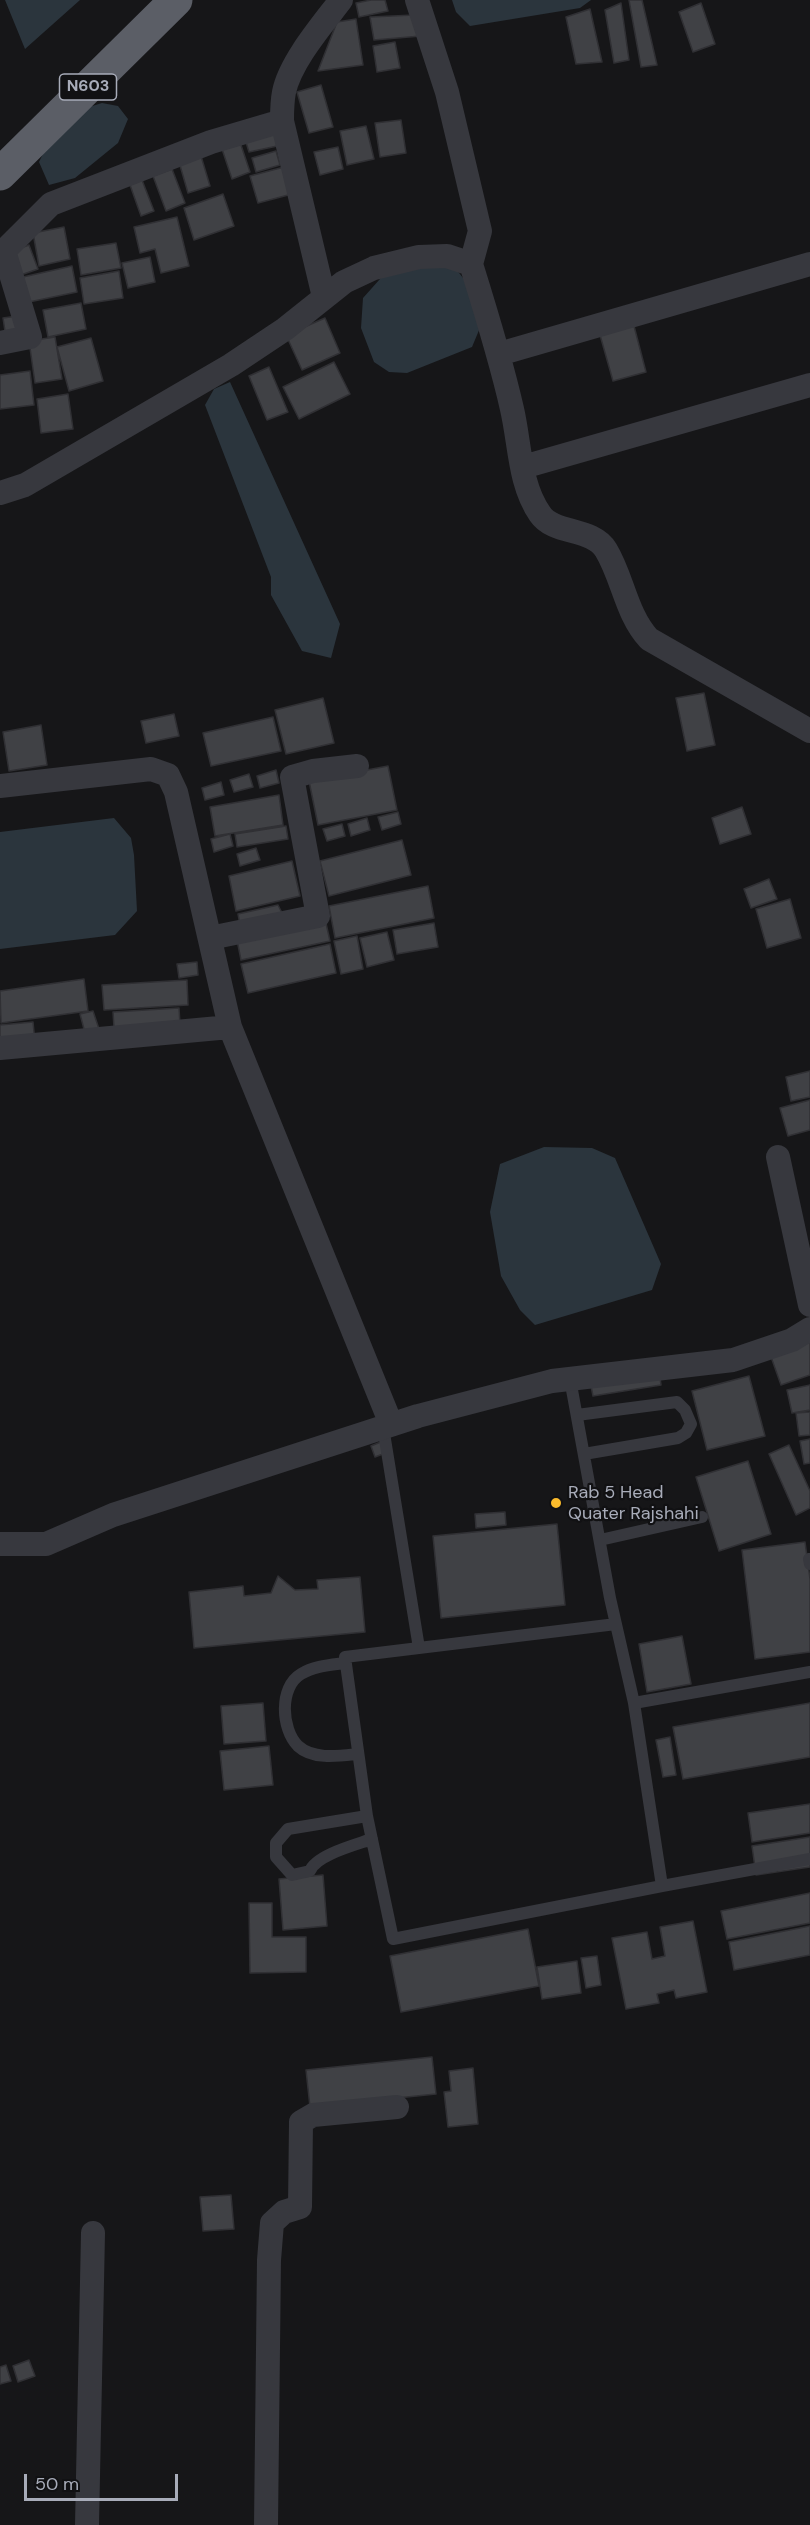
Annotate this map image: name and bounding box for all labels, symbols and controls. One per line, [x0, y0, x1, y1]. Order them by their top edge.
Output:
road number: N603 [60, 74, 116, 100]
place label: Rab 5 Head Quater Rajshahi [568, 1482, 699, 1524]
marker: Rab 5 Head Quater Rajshahi [549, 1496, 563, 1510]
scale bar [27, 2462, 182, 2500]
text: 50 m [35, 2472, 79, 2496]

